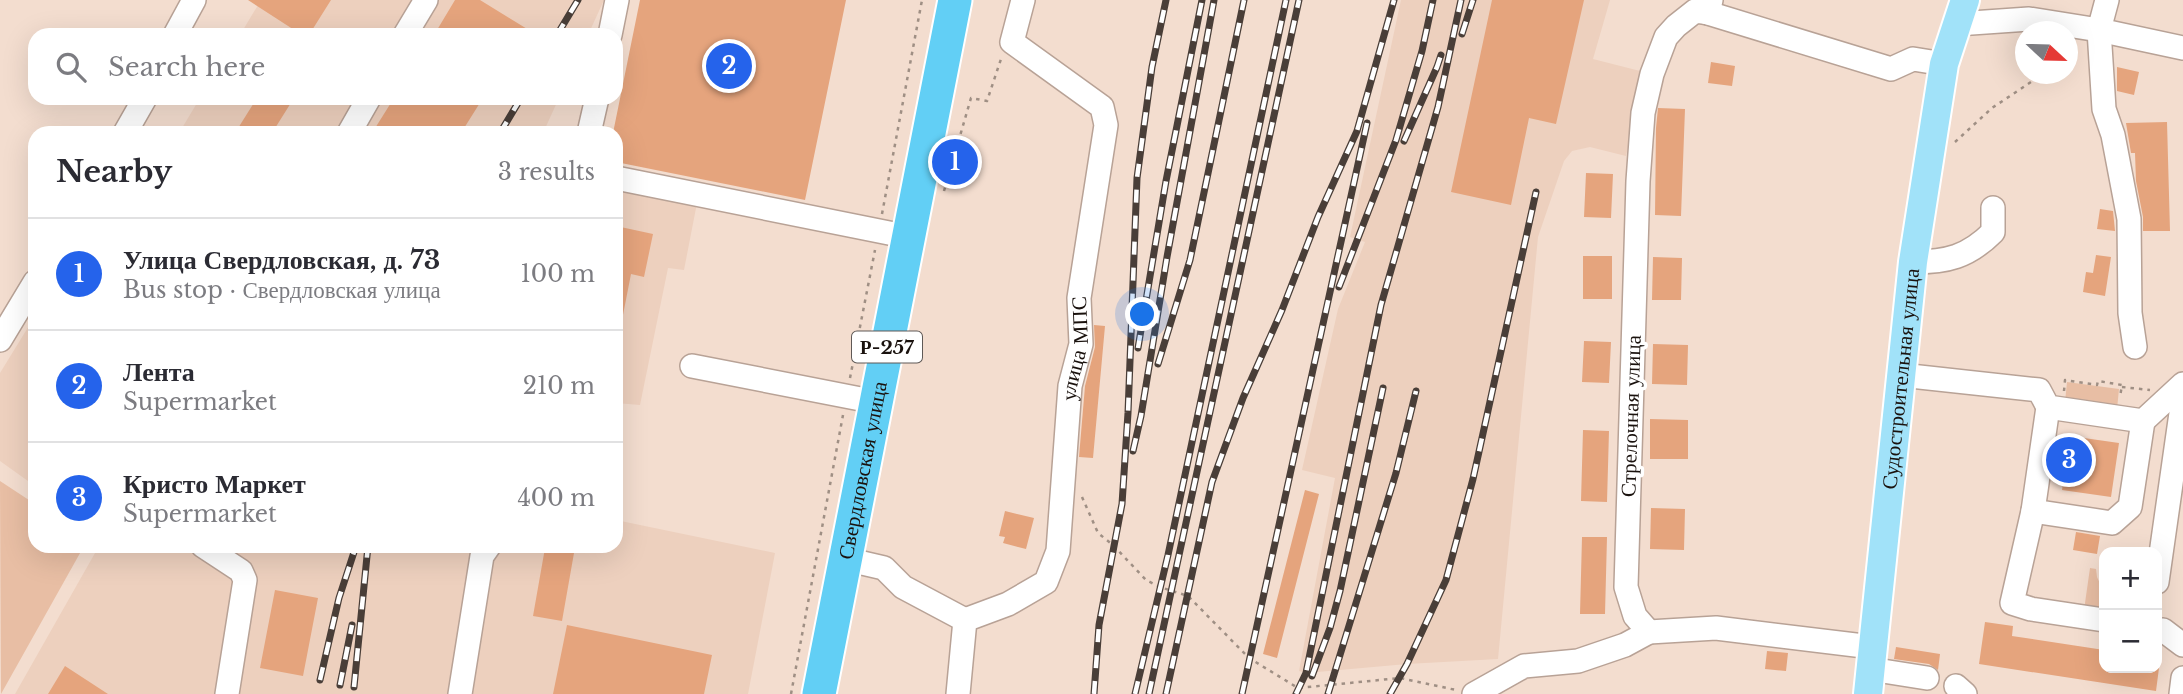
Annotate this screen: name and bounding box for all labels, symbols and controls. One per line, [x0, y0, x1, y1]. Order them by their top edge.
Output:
north arrow [2015, 21, 2078, 84]
search box [28, 28, 623, 105]
pin: 2 [706, 40, 752, 92]
icon: search [52, 48, 90, 86]
text: Search here [108, 51, 265, 83]
pin: 1 [932, 136, 978, 188]
text: Nearby [56, 153, 172, 190]
text: 3 results [498, 158, 595, 186]
text: Улица Свердловская, д. 73 [123, 244, 440, 276]
text: 1 [74, 260, 84, 288]
text: 100 m [521, 260, 595, 288]
street label: Судостроительная улица [1876, 266, 1925, 491]
text: Bus stop · Свердловская улица [123, 276, 441, 304]
street label: улица МПС [1056, 296, 1094, 402]
your location [1125, 297, 1159, 331]
road number: Р-257 [852, 332, 922, 362]
street label: Стрелочная улица [1615, 334, 1647, 497]
text: Лента [123, 356, 195, 388]
text: 2 [72, 372, 86, 400]
text: 210 m [523, 372, 595, 400]
street label: Свердловская улица [833, 378, 893, 562]
text: Supermarket [123, 388, 277, 416]
pin: 3 [2046, 434, 2092, 486]
text: Кристо Маркет [123, 468, 306, 500]
text: 3 [72, 484, 86, 512]
text: 400 m [517, 484, 595, 512]
text: Supermarket [123, 500, 277, 528]
map controls [2099, 547, 2162, 673]
button: + [2099, 547, 2162, 610]
button: − [2099, 610, 2162, 673]

